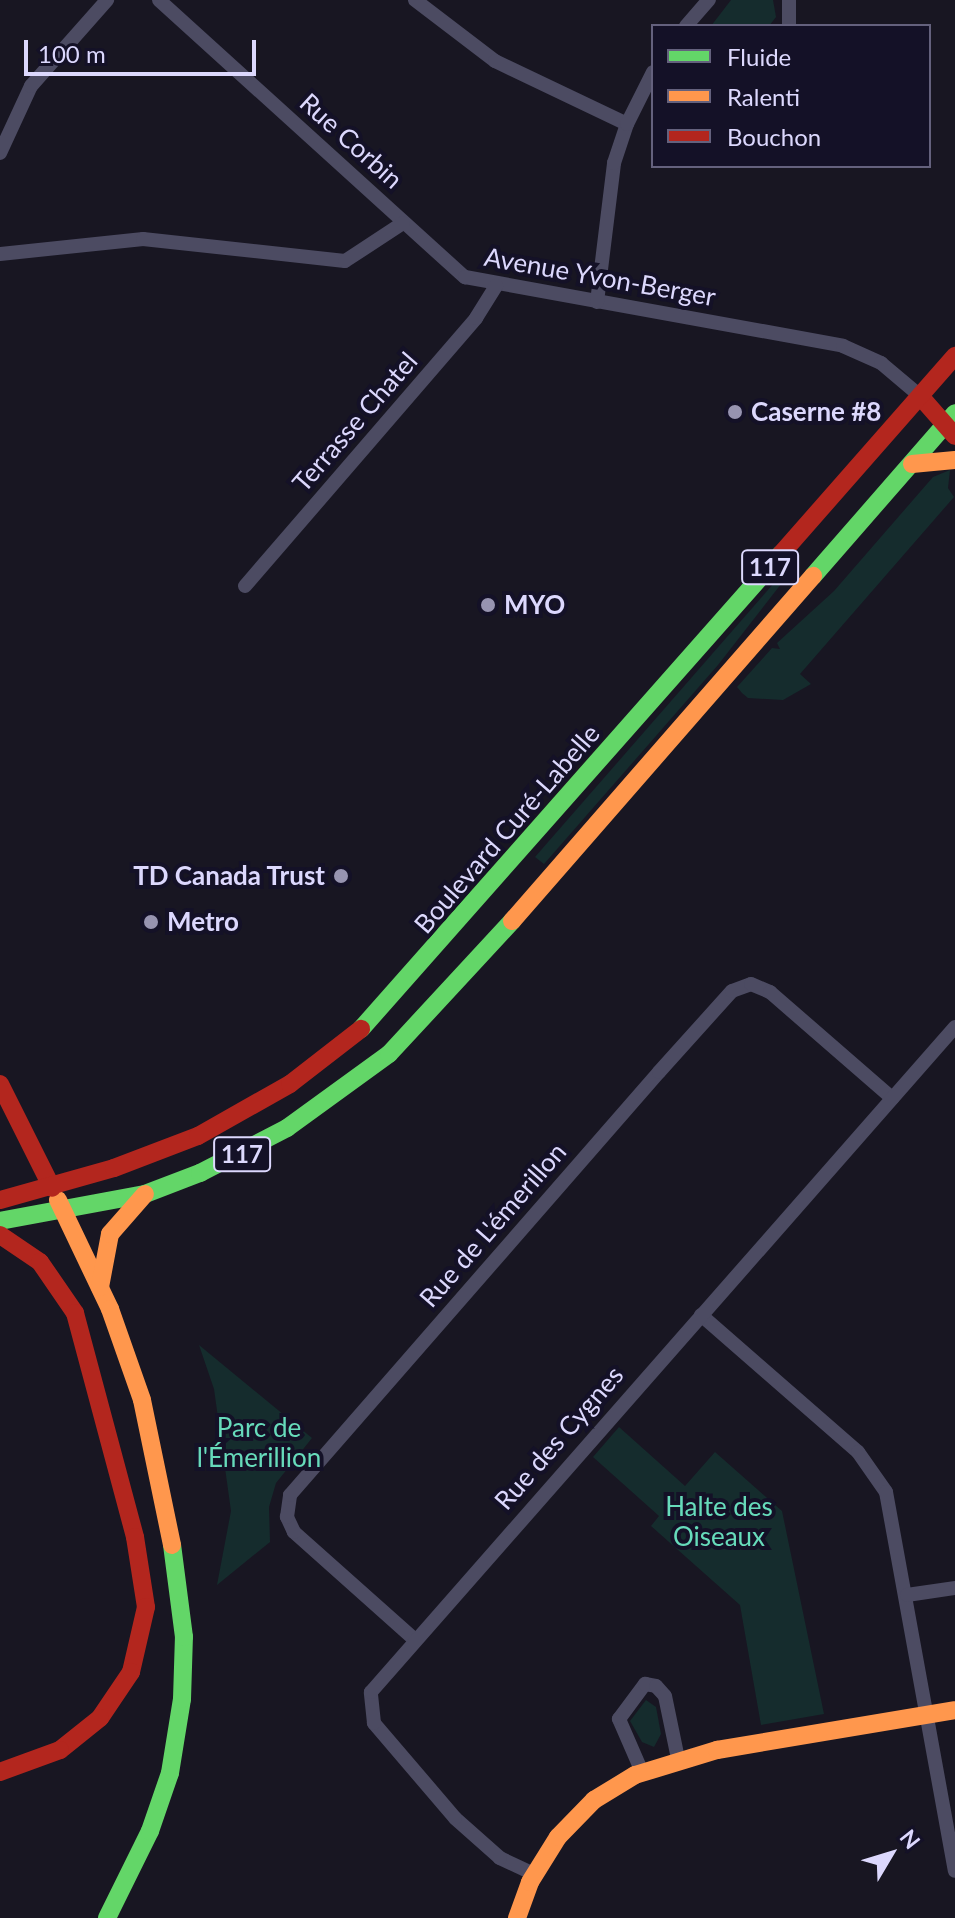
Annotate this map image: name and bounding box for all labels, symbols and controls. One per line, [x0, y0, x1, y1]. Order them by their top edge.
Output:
scale bar [28, 24, 260, 74]
legend [651, 24, 931, 168]
text: 100 m [38, 39, 106, 68]
text: Fluide [727, 42, 791, 71]
text: Ralenti [727, 82, 800, 111]
street label: Rue Corbin [293, 87, 409, 195]
text: Bouchon [727, 122, 821, 151]
street label: Avenue Yvon-Berger [481, 241, 719, 313]
street label: Terrasse Chatel [286, 346, 424, 498]
place label: Caserne #8 [751, 396, 881, 428]
marker: Caserne #8 [726, 403, 744, 421]
road number: 117 [740, 547, 800, 587]
place label: MYO [504, 589, 565, 621]
marker: MYO [479, 596, 497, 614]
street label: Boulevard Curé-Labelle [408, 718, 606, 940]
place label: TD Canada Trust [132, 860, 325, 892]
marker: TD Canada Trust [332, 867, 350, 885]
place label: Metro [167, 906, 239, 938]
marker: Metro [142, 913, 160, 931]
road number: 117 [212, 1134, 272, 1174]
street label: Rue de L'émerillon [413, 1137, 573, 1313]
street label: Rue des Cygnes [488, 1360, 630, 1516]
park label: Parc de l'Émerillion [197, 1412, 321, 1474]
park label: Halte des Oiseaux [665, 1491, 773, 1552]
north arrow [851, 1814, 931, 1894]
text: N [894, 1824, 926, 1854]

